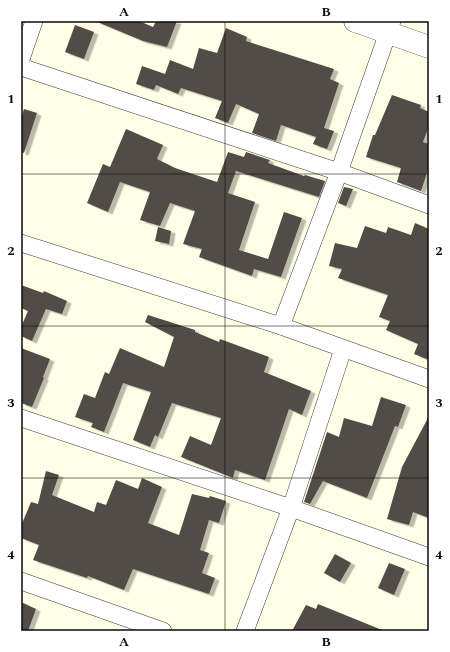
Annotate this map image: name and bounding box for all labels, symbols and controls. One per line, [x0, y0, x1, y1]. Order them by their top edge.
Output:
text: A [119, 2, 129, 22]
text: B [321, 2, 331, 22]
text: 1 [7, 89, 15, 109]
text: 1 [435, 89, 443, 109]
text: 2 [7, 241, 15, 261]
text: 2 [435, 241, 443, 261]
text: 3 [7, 393, 15, 413]
text: 3 [435, 393, 443, 413]
text: 4 [7, 545, 15, 565]
text: 4 [435, 545, 443, 565]
text: A [119, 632, 129, 652]
text: B [321, 632, 331, 652]

